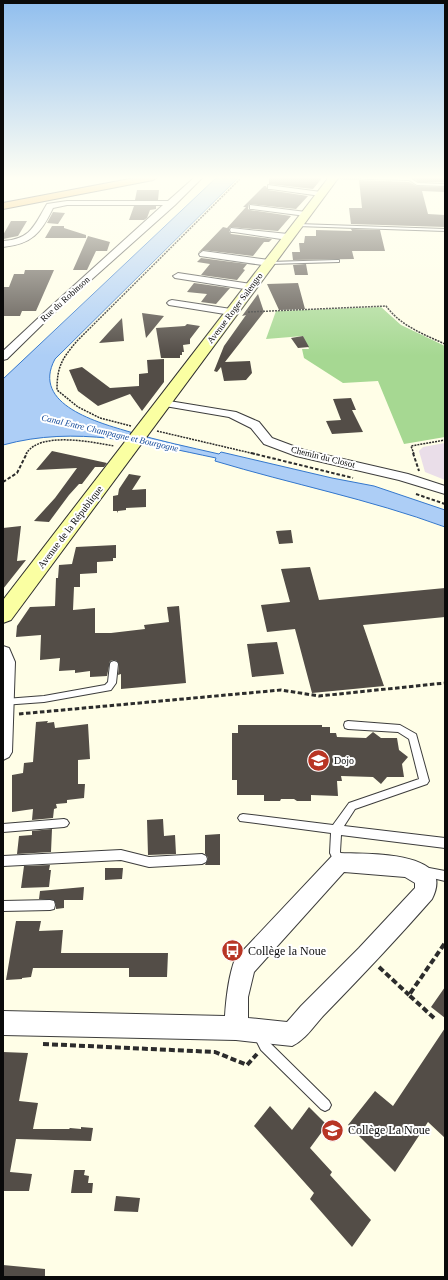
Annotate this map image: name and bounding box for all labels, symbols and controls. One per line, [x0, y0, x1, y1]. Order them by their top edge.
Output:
street label: Avenue Roger Salengro [205, 270, 265, 345]
street label: Rue du Robinson [38, 274, 92, 324]
water label: Canal Entre Champagne et Bourgogne [41, 412, 179, 454]
street label: Chemin du Closot [290, 444, 356, 470]
street label: Avenue de la République [35, 483, 105, 570]
school or university icon: Dojo [306, 747, 332, 773]
place label: Dojo [334, 755, 354, 766]
bus stop icon: Collège la Noue [220, 938, 246, 964]
place label: Collège la Noue [248, 944, 326, 958]
school or university icon: Collège La Noue [319, 1117, 345, 1143]
place label: Collège La Noue [348, 1123, 430, 1137]

